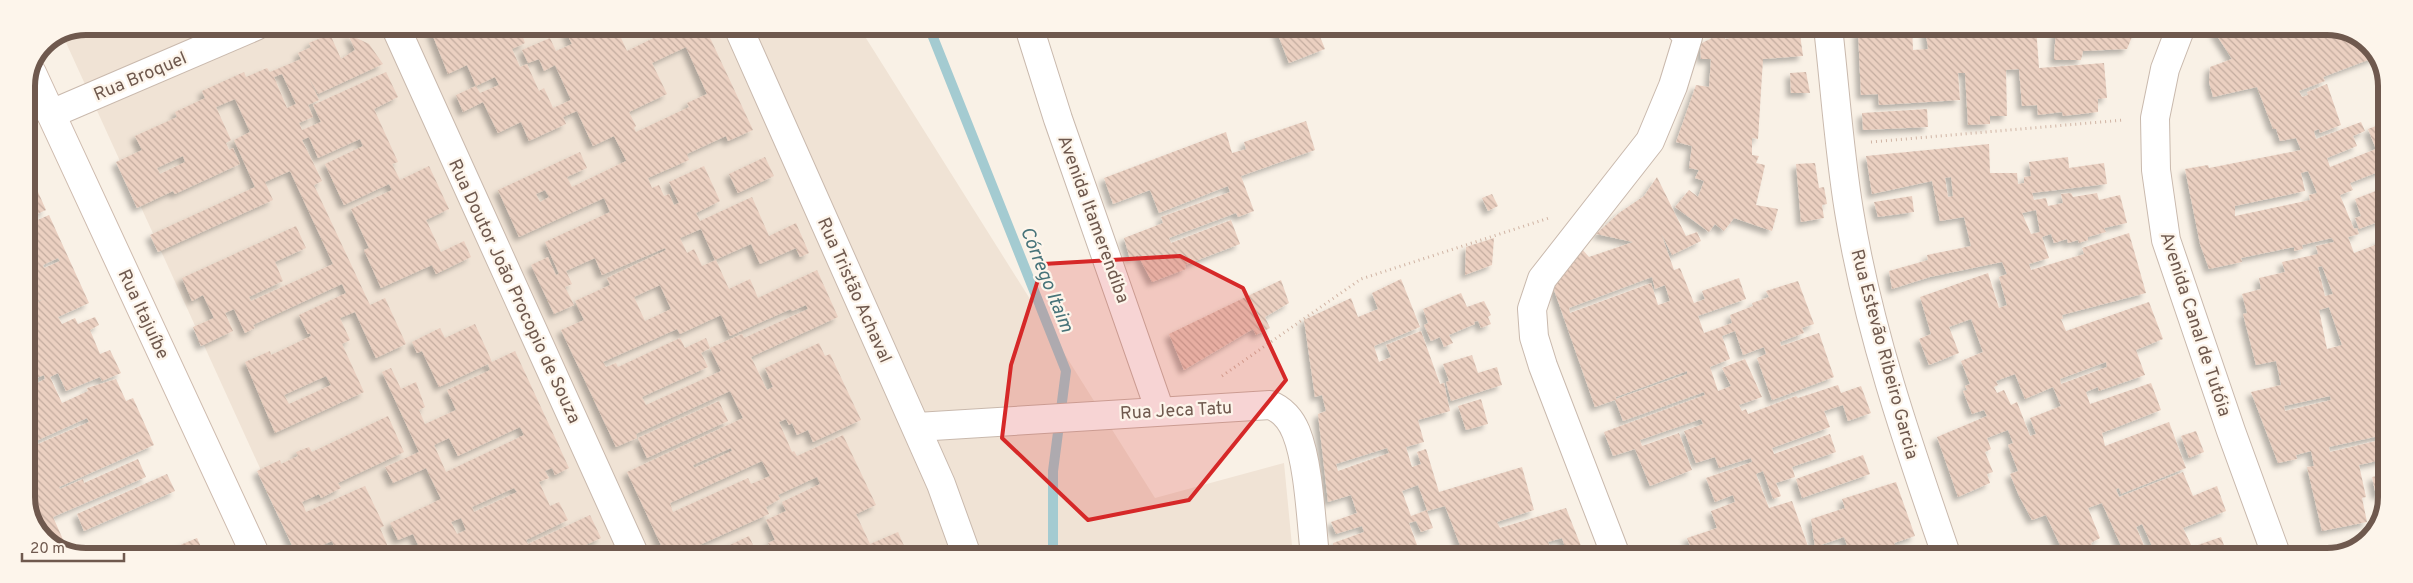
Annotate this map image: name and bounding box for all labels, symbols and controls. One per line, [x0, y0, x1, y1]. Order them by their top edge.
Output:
street label: Rua Broquel [91, 47, 191, 107]
street label: Avenida Itamerendiba [1052, 132, 1134, 307]
street label: Rua Doutor João Procopio de Souza [442, 156, 585, 427]
street label: Rua Tristão Achaval [811, 214, 896, 367]
water label: Córrego Itaim [1014, 223, 1078, 337]
street label: Avenida Canal de Tutóia [2154, 229, 2235, 420]
street label: Rua Estevão Ribeiro Garcia [1844, 247, 1923, 462]
street label: Rua Itajuíbe [112, 266, 174, 363]
street label: Rua Jeca Tatu [1119, 397, 1233, 426]
scale bar [22, 530, 125, 562]
text: 20 m [30, 540, 65, 559]

